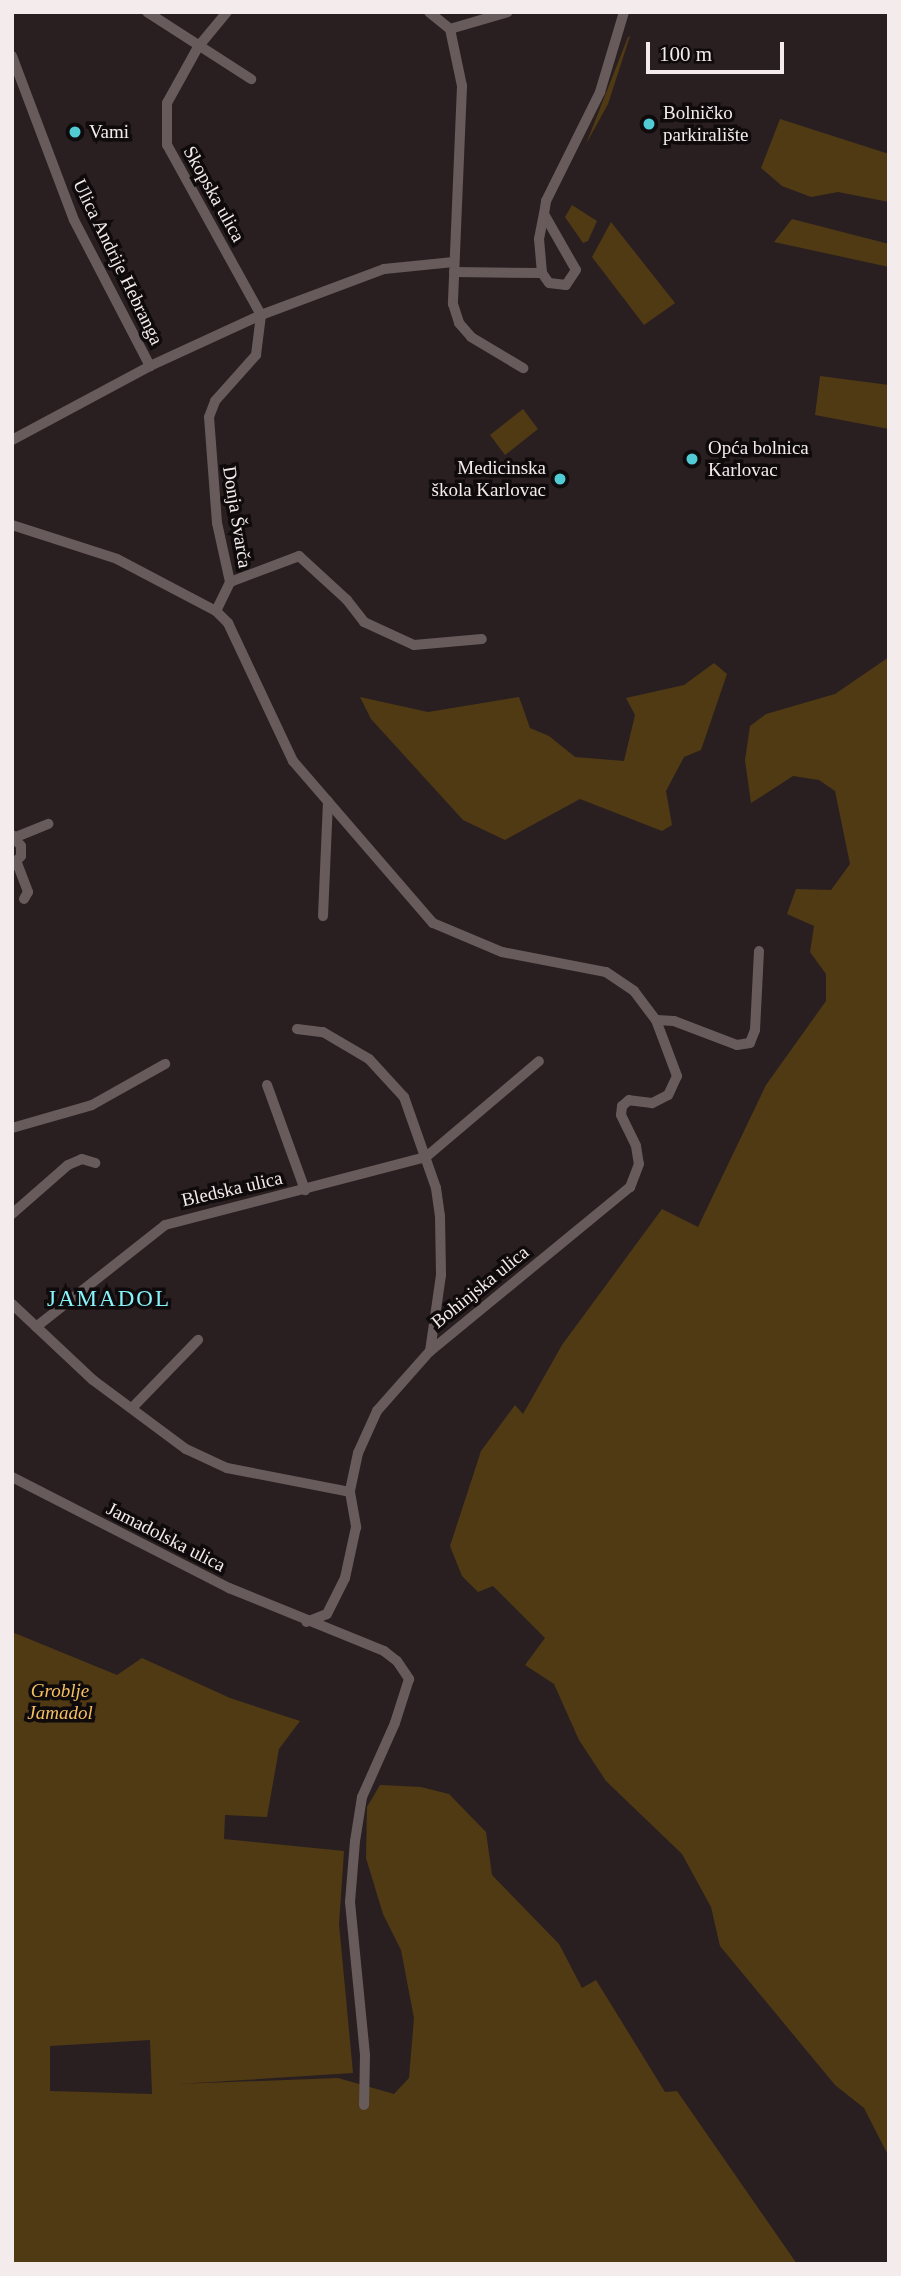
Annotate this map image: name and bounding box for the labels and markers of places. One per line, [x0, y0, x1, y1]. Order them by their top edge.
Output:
place label: Bolničko parkiralište [663, 102, 748, 146]
marker: Bolničko parkiralište [641, 116, 657, 132]
place label: Vami [89, 121, 129, 143]
marker: Vami [67, 124, 83, 140]
place label: Opća bolnica Karlovac [708, 437, 809, 481]
marker: Opća bolnica Karlovac [682, 449, 702, 469]
place label: Medicinska škola Karlovac [432, 457, 546, 501]
marker: Medicinska škola Karlovac [552, 471, 568, 487]

